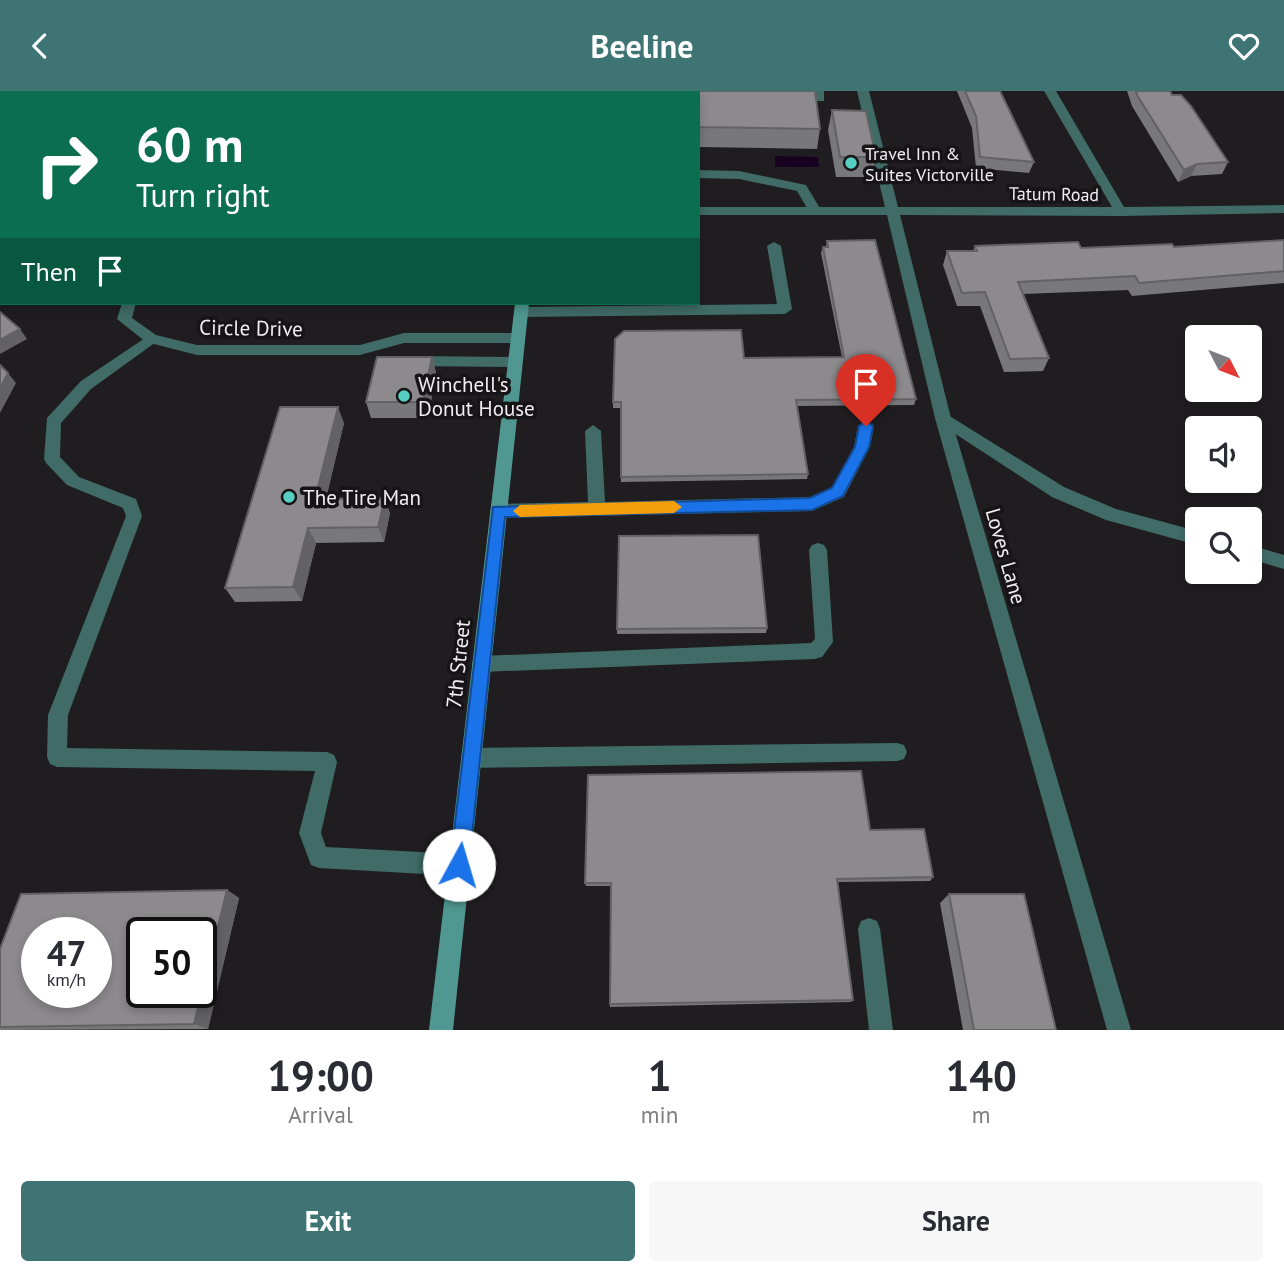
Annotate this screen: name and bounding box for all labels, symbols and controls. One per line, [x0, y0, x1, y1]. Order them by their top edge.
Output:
text: Beeline [591, 25, 693, 67]
icon: back [21, 27, 59, 65]
icon: heart [1225, 27, 1263, 65]
text: 60 m [136, 112, 243, 176]
icon: right [21, 119, 112, 210]
place label: Travel Inn & Suites Victorville [865, 142, 994, 186]
marker: Travel Inn & Suites Victorville [843, 155, 859, 171]
text: Turn right [136, 174, 270, 216]
street label: Tatum Road [1009, 182, 1099, 206]
icon: arrive [91, 252, 129, 290]
text: Then [21, 255, 77, 288]
street label: Circle Drive [199, 314, 303, 342]
north arrow [1185, 325, 1262, 403]
map controls [1185, 325, 1262, 584]
pin [836, 354, 896, 426]
icon: arrive [847, 365, 885, 403]
place label: Winchell's Donut House [418, 371, 535, 422]
marker: Winchell's Donut House [396, 388, 412, 404]
button: sound [1185, 416, 1262, 493]
place label: The Tire Man [303, 484, 421, 511]
marker: The Tire Man [281, 489, 297, 505]
street label: Loves Lane [979, 505, 1033, 607]
button: search [1185, 507, 1262, 584]
street label: 7th Street [440, 618, 476, 710]
position arrow [422, 828, 496, 902]
speed limit sign: 50 [126, 917, 217, 1008]
text: 47 [47, 930, 86, 976]
text: km/h [47, 968, 86, 991]
text: 19:00 [267, 1048, 374, 1103]
text: 1 [648, 1048, 671, 1103]
text: 140 [945, 1048, 1017, 1103]
text: Arrival [288, 1100, 353, 1129]
text: min [641, 1100, 678, 1129]
text: m [972, 1100, 990, 1129]
button: Exit [21, 1181, 635, 1261]
button: Share [649, 1181, 1263, 1261]

